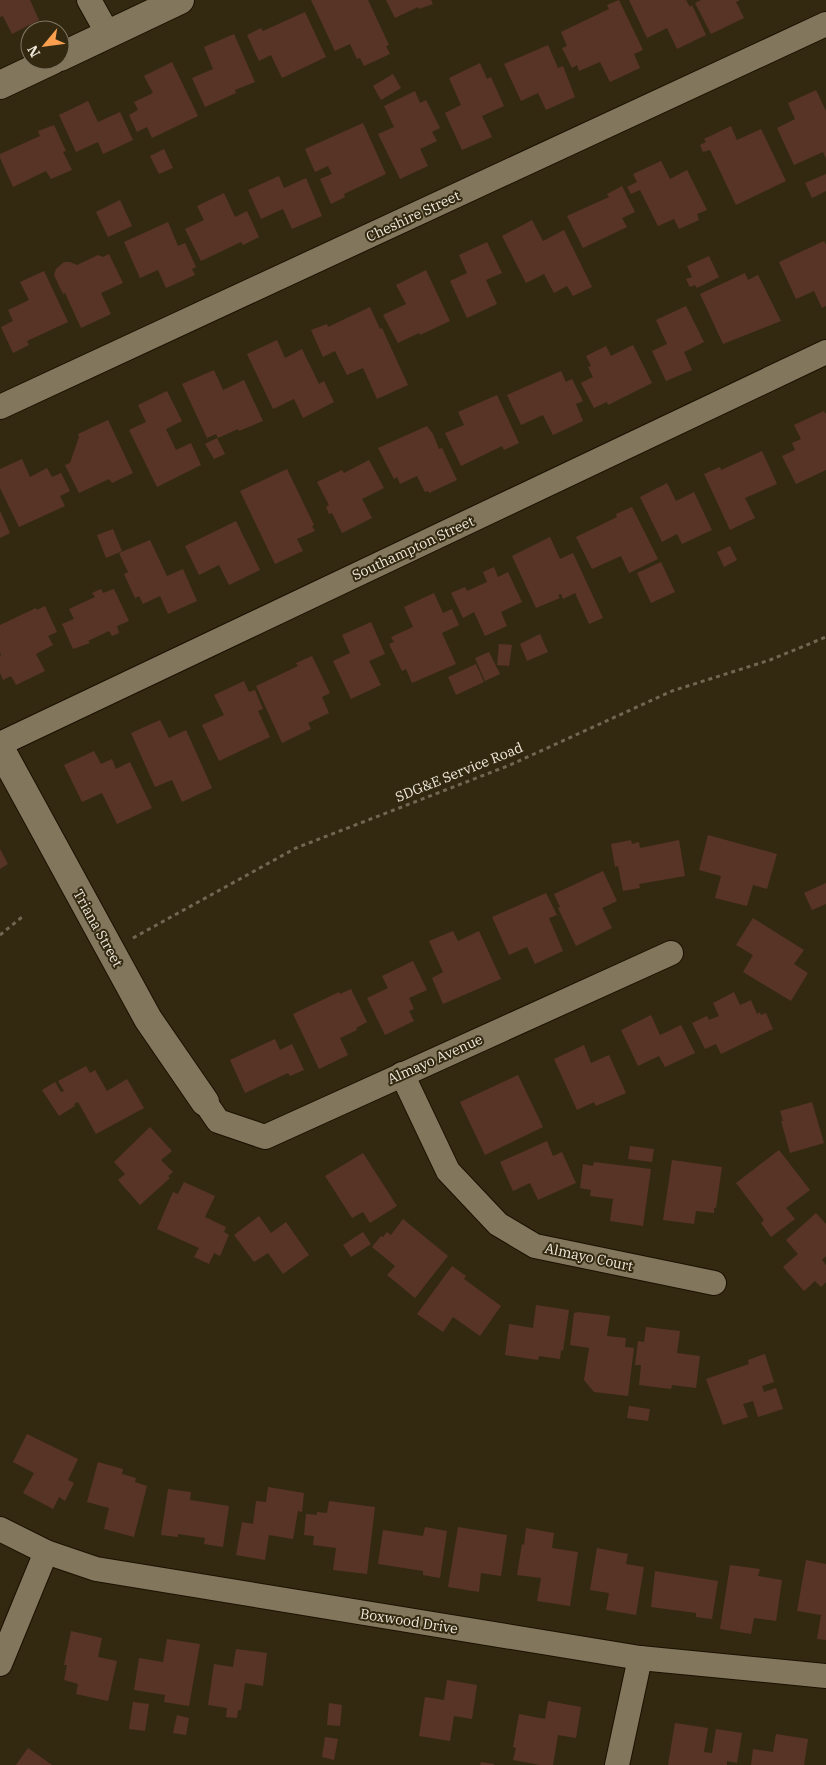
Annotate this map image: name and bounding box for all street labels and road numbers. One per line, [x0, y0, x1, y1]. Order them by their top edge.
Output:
street label: Cheshire Street [363, 186, 463, 246]
street label: Southampton Street [349, 512, 477, 584]
street label: SDG&E Service Road [393, 738, 526, 806]
street label: Triana Street [69, 886, 127, 970]
street label: Almayo Avenue [385, 1030, 485, 1088]
street label: Almayo Court [543, 1239, 635, 1275]
street label: Boxwood Drive [359, 1604, 459, 1638]

